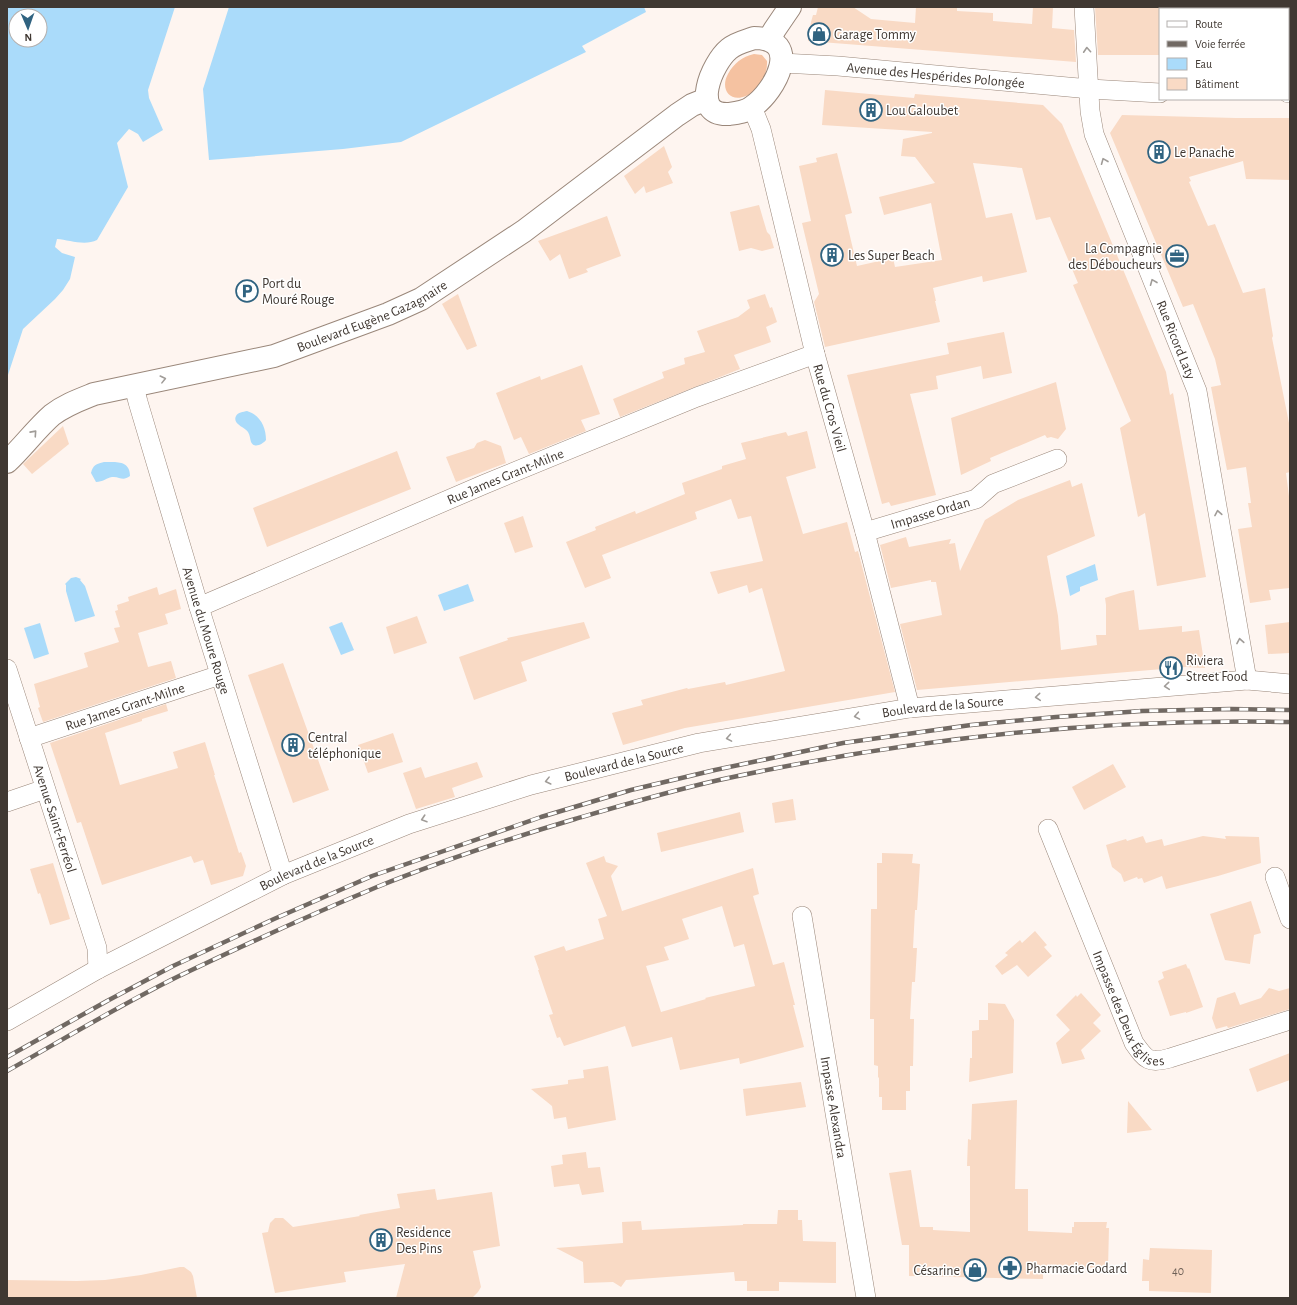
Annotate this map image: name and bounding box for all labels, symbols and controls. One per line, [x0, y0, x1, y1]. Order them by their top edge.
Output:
north arrow [8, 8, 48, 48]
legend [1159, 8, 1289, 100]
text: Route [1195, 18, 1222, 30]
shop icon: Garage Tommy [806, 21, 832, 47]
place label: Garage Tommy [834, 28, 916, 42]
text: N [24, 32, 32, 43]
text: Voie ferrée [1195, 38, 1245, 50]
one-way arrow [1083, 47, 1092, 53]
text: Eau [1195, 58, 1212, 70]
street label: Avenue des Hespérides Polongée [846, 61, 1025, 91]
text: Bâtiment [1195, 78, 1239, 90]
building icon: Lou Galoubet [858, 97, 884, 123]
place label: Lou Galoubet [886, 104, 959, 118]
building icon: Le Panache [1146, 139, 1172, 165]
place label: Le Panache [1174, 146, 1234, 160]
one-way arrow [1101, 157, 1109, 164]
building icon: Les Super Beach [819, 242, 845, 268]
place label: La Compagnie des Déboucheurs [1068, 242, 1162, 272]
office icon: La Compagnie des Déboucheurs [1164, 243, 1190, 269]
place label: Les Super Beach [848, 249, 935, 263]
place label: Port du Mouré Rouge [262, 277, 334, 307]
parking icon: Port du Mouré Rouge [234, 278, 260, 304]
street label: Boulevard Eugène Gazagnaire [295, 278, 450, 355]
one-way arrow [1149, 278, 1157, 285]
street label: Rue Ricord Laty [1153, 299, 1198, 381]
street label: Rue du Cros Vieil [810, 362, 848, 454]
one-way arrow [160, 375, 166, 383]
one-way arrow [29, 431, 36, 438]
street label: Rue James Grant-Milne [445, 447, 566, 507]
street label: Impasse Ordan [889, 495, 972, 532]
one-way arrow [1214, 510, 1223, 516]
street label: Avenue du Moure Rouge [179, 565, 232, 696]
one-way arrow [1236, 638, 1245, 644]
place label: Riviera Street Food [1186, 654, 1248, 684]
restaurant icon: Riviera Street Food [1158, 655, 1184, 681]
street label: Rue James Grant-Milne [64, 681, 187, 734]
one-way arrow [1164, 682, 1170, 691]
one-way arrow [1035, 692, 1041, 701]
street label: Boulevard de la Source [881, 694, 1004, 721]
one-way arrow [854, 712, 860, 720]
place label: Central téléphonique [308, 731, 381, 761]
building icon: Central téléphonique [280, 732, 306, 758]
one-way arrow [726, 733, 732, 742]
street label: Boulevard de la Source [563, 741, 685, 784]
street label: Avenue Saint-Ferréol [30, 763, 78, 874]
one-way arrow [545, 776, 551, 784]
one-way arrow [421, 814, 428, 823]
street label: Boulevard de la Source [258, 833, 376, 894]
street label: Impasse des Deux Églises [1090, 949, 1165, 1069]
street label: Impasse Alexandra [818, 1055, 849, 1160]
place label: Residence Des Pins [396, 1226, 451, 1256]
building icon: Residence Des Pins [368, 1227, 394, 1253]
pharmacy icon: Pharmacie Godard [997, 1255, 1023, 1281]
shop icon: Césarine [962, 1257, 988, 1283]
place label: Pharmacie Godard [1026, 1262, 1127, 1276]
place label: Césarine [913, 1264, 960, 1278]
house number: 40 [1172, 1265, 1184, 1277]

